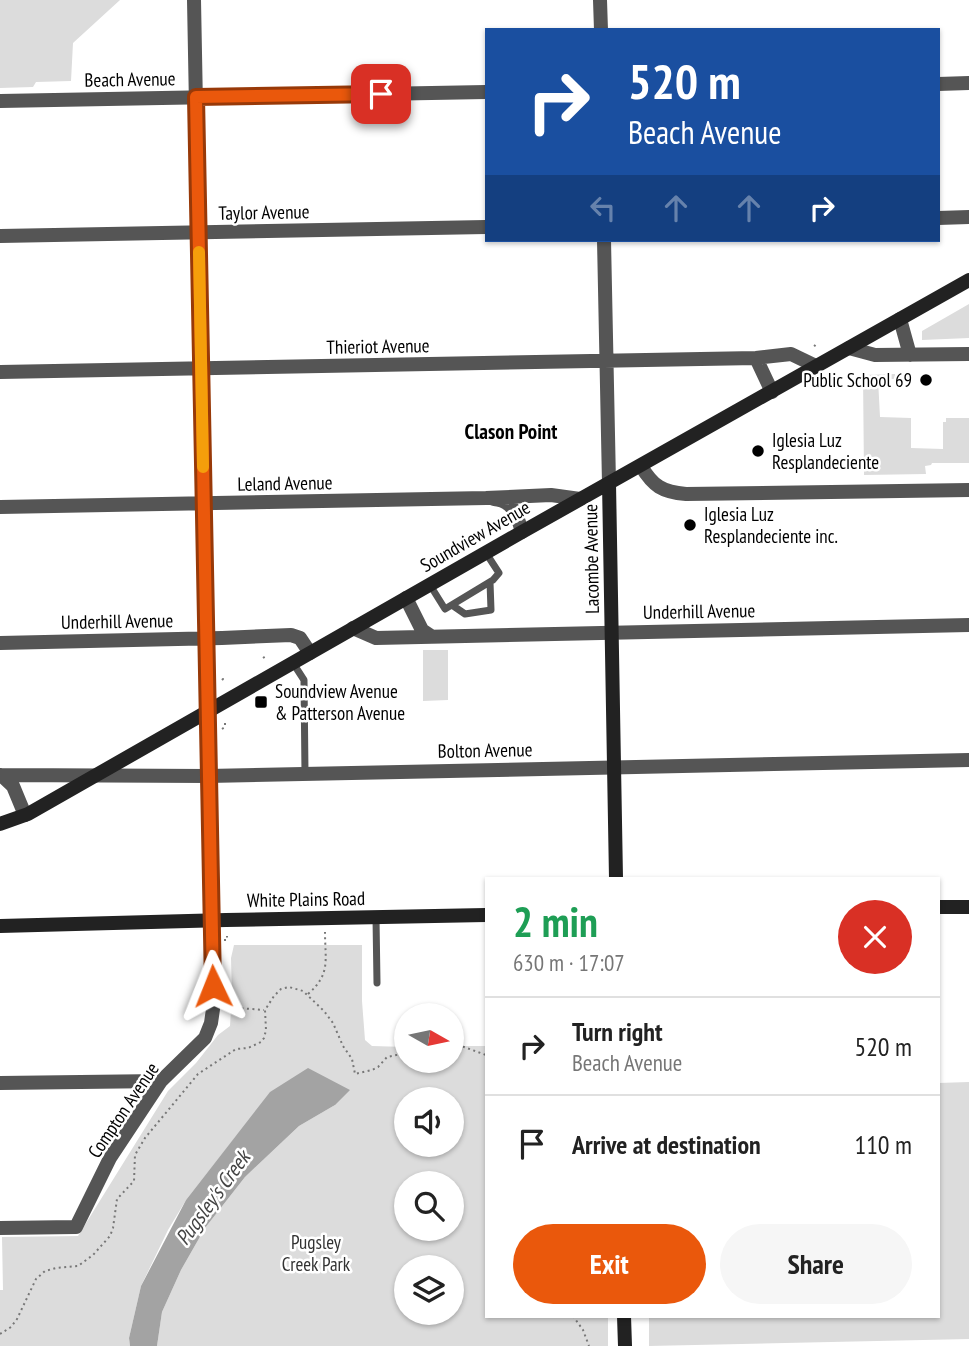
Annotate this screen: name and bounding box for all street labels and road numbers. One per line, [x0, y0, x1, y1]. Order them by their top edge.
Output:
street label: Beach Avenue [84, 66, 176, 92]
street label: Taylor Avenue [218, 199, 310, 225]
street label: Thieriot Avenue [326, 333, 430, 359]
street label: Leland Avenue [237, 470, 333, 496]
street label: Soundview Avenue [416, 495, 534, 577]
street label: Lacombe Avenue [578, 504, 604, 614]
street label: Underhill Avenue [643, 598, 756, 624]
street label: Underhill Avenue [61, 608, 174, 634]
street label: Bolton Avenue [437, 737, 533, 763]
street label: White Plains Road [247, 886, 365, 912]
street label: Compton Avenue [82, 1057, 164, 1162]

